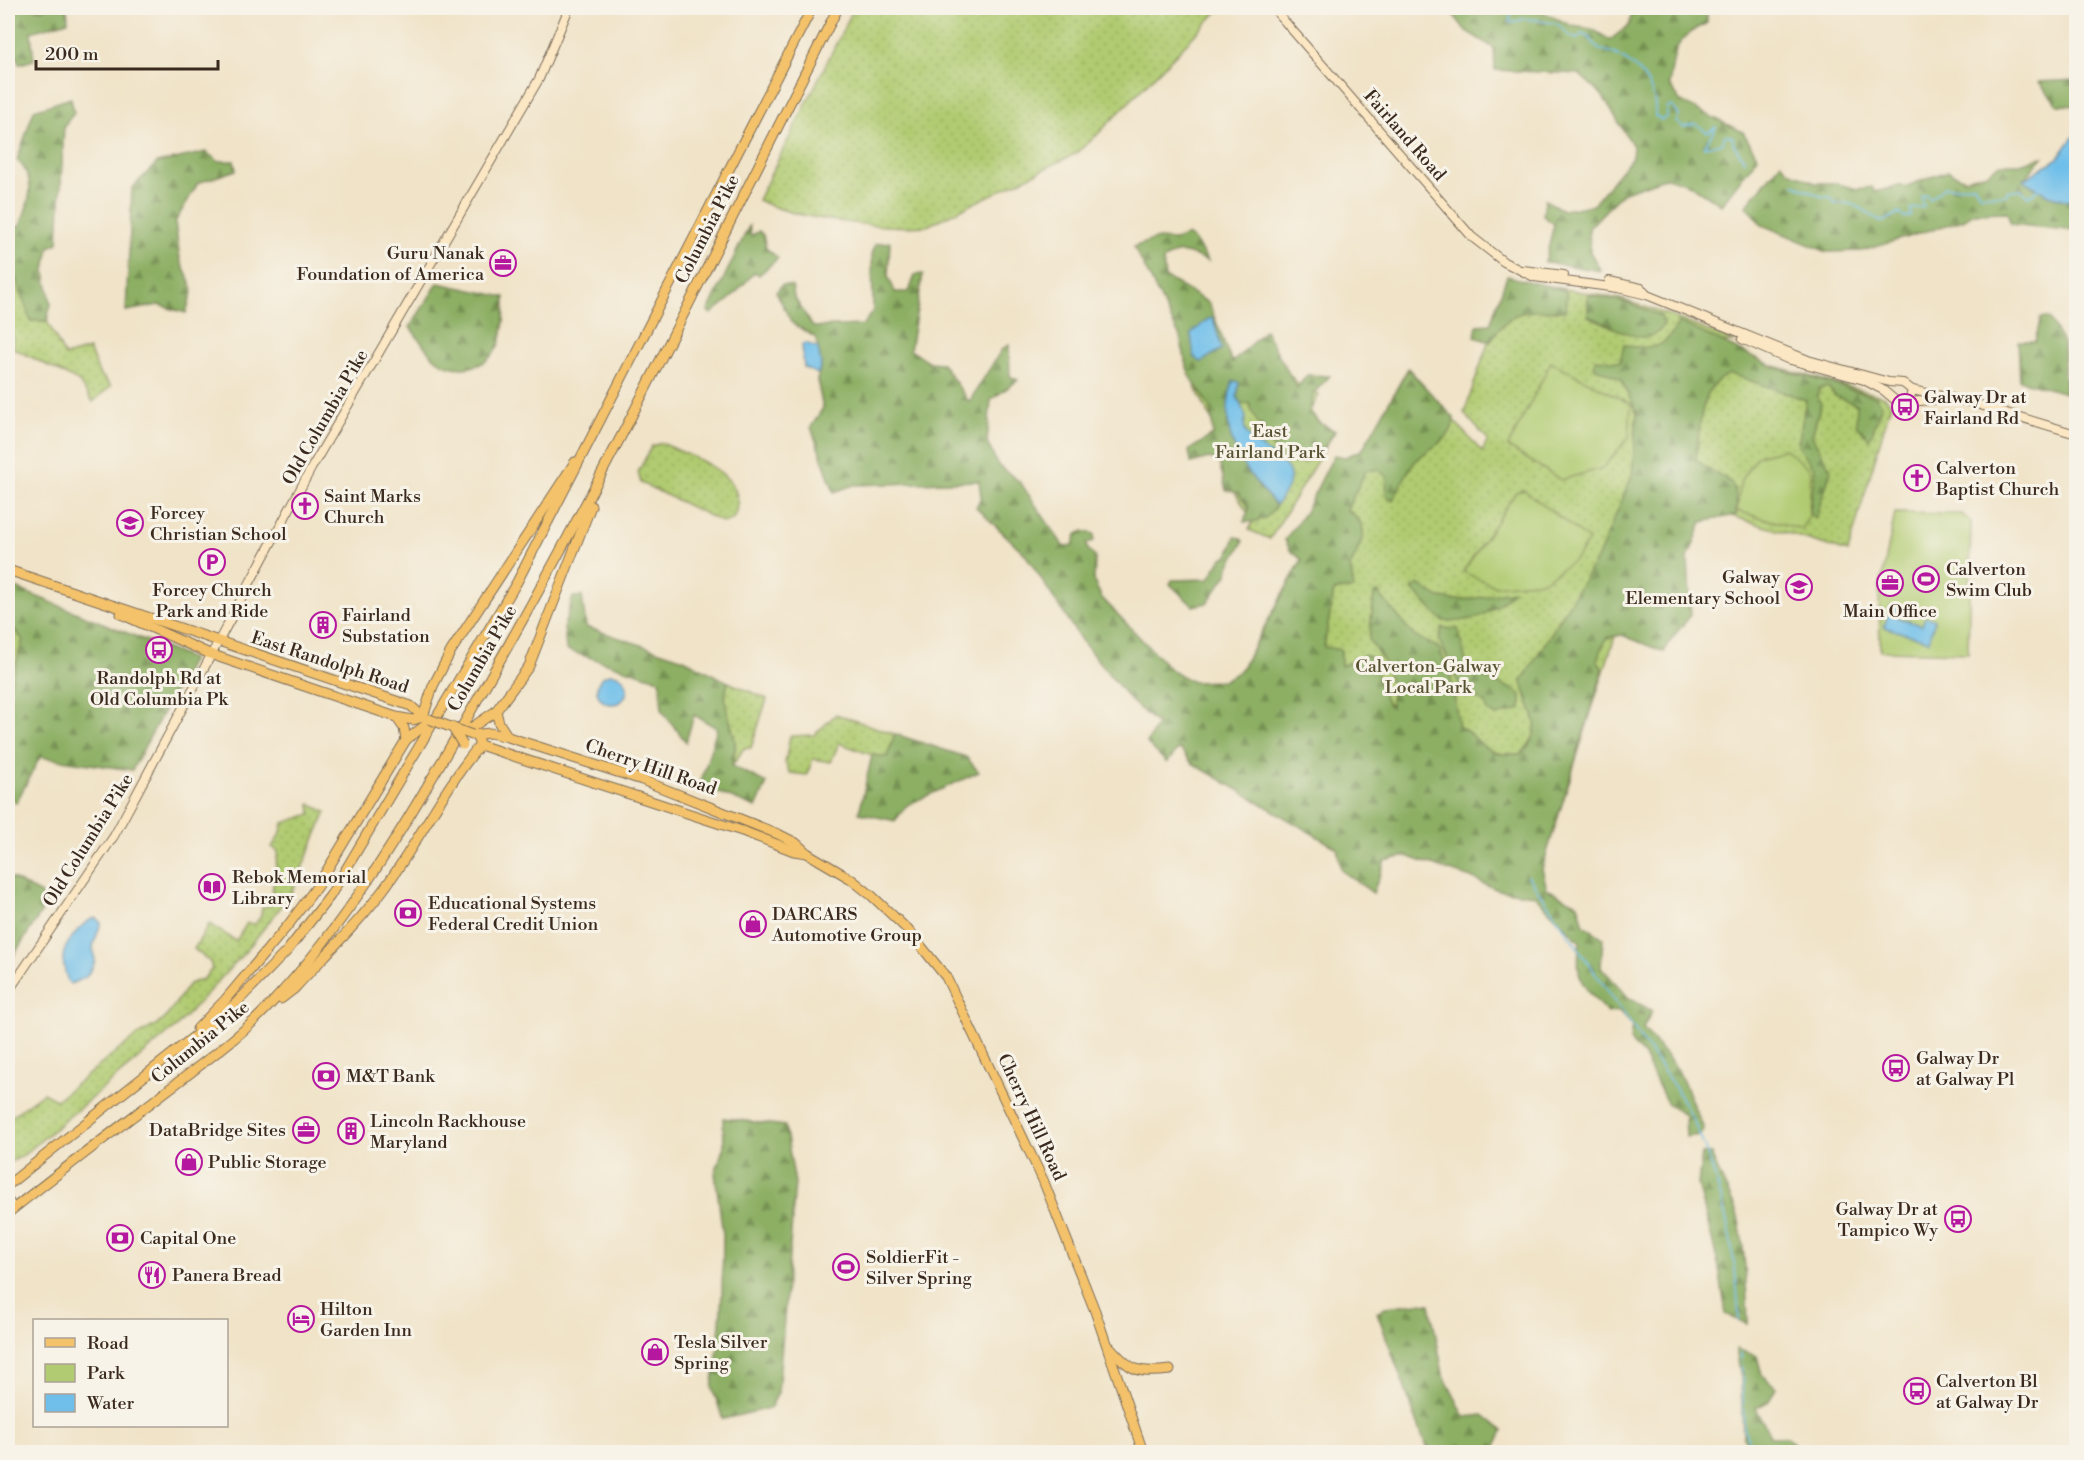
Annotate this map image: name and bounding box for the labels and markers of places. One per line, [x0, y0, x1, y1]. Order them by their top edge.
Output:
place label: Guru Nanak Foundation of America [297, 242, 486, 286]
office icon: Guru Nanak Foundation of America [488, 248, 518, 278]
place label: Galway Dr at Fairland Rd [1924, 386, 2027, 430]
bus stop icon: Galway Dr at Fairland Rd [1890, 392, 1920, 422]
place label: Calverton Baptist Church [1935, 457, 2059, 501]
church icon: Calverton Baptist Church [1902, 463, 1932, 493]
place label: Saint Marks Church [324, 485, 421, 529]
church icon: Saint Marks Church [290, 491, 320, 521]
place label: Forcey Christian School [150, 502, 287, 546]
school or university icon: Forcey Christian School [115, 508, 145, 538]
parking icon: Forcey Church Park and Ride [197, 547, 227, 577]
place label: Calverton Swim Club [1946, 558, 2032, 602]
sports icon: Calverton Swim Club [1911, 564, 1941, 594]
place label: Galway Elementary School [1625, 566, 1781, 610]
office icon: Main Office [1875, 568, 1905, 598]
school or university icon: Galway Elementary School [1784, 572, 1814, 602]
place label: Forcey Church Park and Ride [152, 579, 272, 623]
place label: Main Office [1843, 600, 1937, 623]
place label: Fairland Substation [342, 604, 430, 648]
building icon: Fairland Substation [308, 610, 338, 640]
bus stop icon: Randolph Rd at Old Columbia Pk [144, 635, 174, 665]
place label: Randolph Rd at Old Columbia Pk [90, 667, 230, 711]
place label: Rebok Memorial Library [232, 866, 367, 910]
library icon: Rebok Memorial Library [197, 872, 227, 902]
place label: Educational Systems Federal Credit Union [428, 892, 599, 936]
bank icon: Educational Systems Federal Credit Union [393, 898, 423, 928]
place label: DARCARS Automotive Group [771, 903, 922, 947]
shop icon: DARCARS Automotive Group [738, 909, 768, 939]
place label: Galway Dr at Galway Pl [1916, 1047, 2015, 1091]
bus stop icon: Galway Dr at Galway Pl [1881, 1053, 1911, 1083]
bank icon: M&T Bank [311, 1061, 341, 1091]
place label: M&T Bank [346, 1065, 436, 1088]
place label: Lincoln Rackhouse Maryland [370, 1110, 526, 1154]
office icon: DataBridge Sites [291, 1115, 321, 1145]
building icon: Lincoln Rackhouse Maryland [336, 1116, 366, 1146]
place label: DataBridge Sites [149, 1119, 286, 1142]
shop icon: Public Storage [174, 1147, 204, 1177]
place label: Public Storage [208, 1151, 327, 1174]
place label: Galway Dr at Tampico Wy [1835, 1198, 1939, 1242]
bus stop icon: Galway Dr at Tampico Wy [1943, 1204, 1973, 1234]
bank icon: Capital One [105, 1223, 135, 1253]
place label: Capital One [140, 1227, 236, 1250]
place label: SoldierFit - Silver Spring [866, 1246, 973, 1290]
sports icon: SoldierFit - Silver Spring [831, 1252, 861, 1282]
restaurant icon: Panera Bread [137, 1260, 167, 1290]
place label: Panera Bread [172, 1264, 282, 1287]
place label: Hilton Garden Inn [320, 1298, 412, 1342]
hotel icon: Hilton Garden Inn [286, 1304, 316, 1334]
place label: Tesla Silver Spring [674, 1331, 768, 1375]
shop icon: Tesla Silver Spring [640, 1337, 670, 1367]
place label: Calverton Bl at Galway Dr [1936, 1370, 2039, 1414]
bus stop icon: Calverton Bl at Galway Dr [1902, 1376, 1932, 1406]

